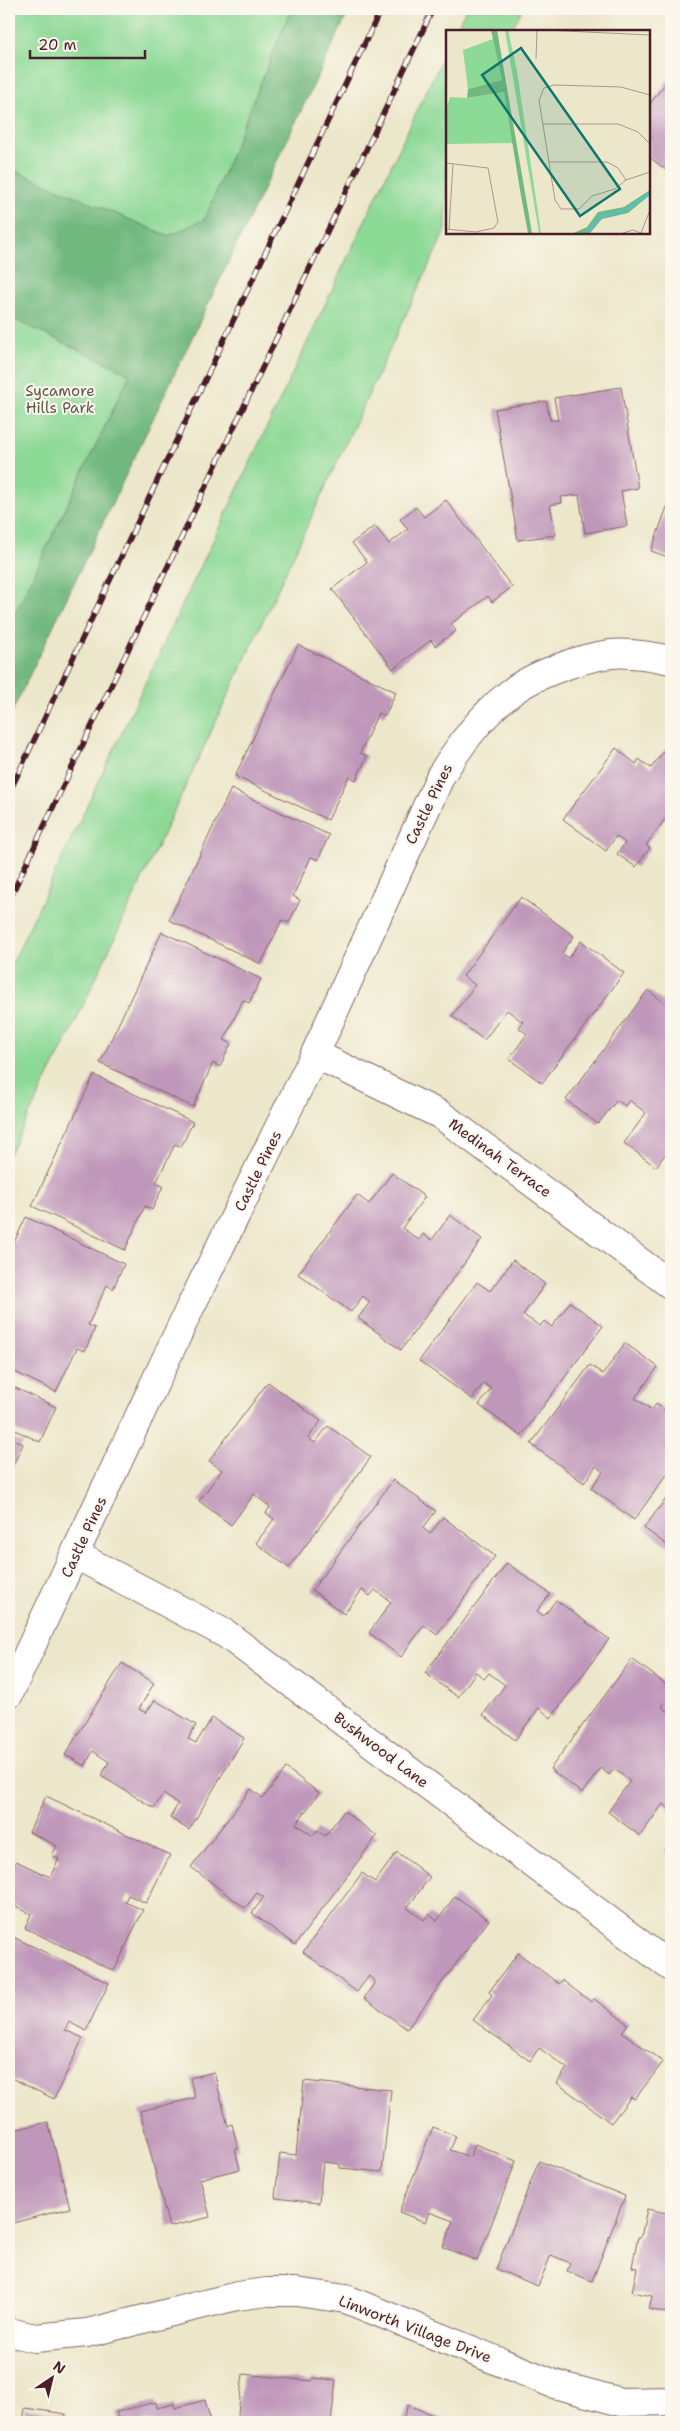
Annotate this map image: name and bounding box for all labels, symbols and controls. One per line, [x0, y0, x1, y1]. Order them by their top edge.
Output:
scale bar [30, 28, 145, 60]
inset map [446, 30, 650, 234]
text: 20 m [38, 35, 77, 55]
park label: Sycamore Hills Park [25, 381, 95, 418]
street label: Castle Pines [401, 760, 457, 848]
street label: Medinah Terrace [445, 1114, 555, 1202]
street label: Castle Pines [230, 1127, 286, 1215]
street label: Castle Pines [56, 1493, 112, 1581]
street label: Bushwood Lane [329, 1708, 433, 1792]
street label: Linworth Village Drive [336, 2291, 494, 2367]
north arrow [28, 2354, 78, 2404]
text: N [50, 2357, 69, 2378]

